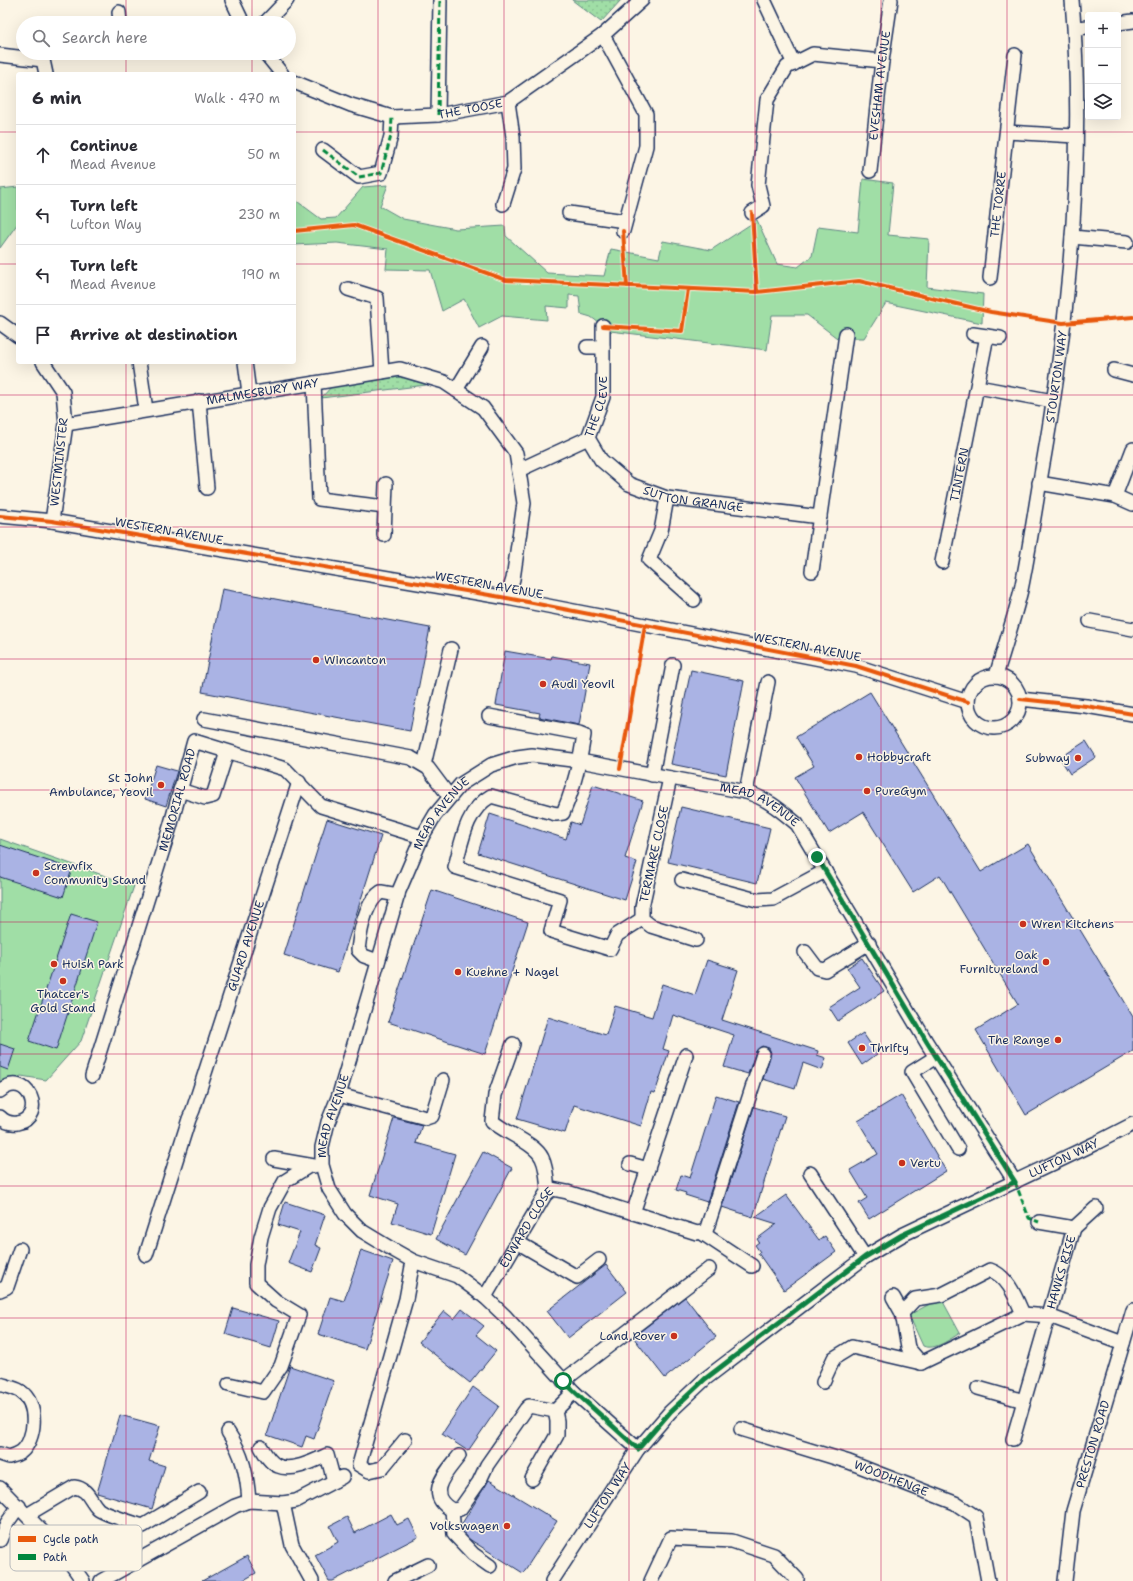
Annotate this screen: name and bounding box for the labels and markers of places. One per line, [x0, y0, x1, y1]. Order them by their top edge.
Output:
place label: Wincanton [324, 652, 386, 668]
marker: Wincanton [311, 655, 321, 665]
place label: Audi Yeovil [551, 676, 615, 692]
marker: Audi Yeovil [538, 679, 548, 689]
place label: Hobbycraft [867, 749, 931, 765]
place label: Subway [1025, 750, 1070, 766]
marker: Hobbycraft [854, 752, 864, 762]
marker: Subway [1073, 753, 1083, 763]
place label: St John Ambulance, Yeovil [49, 770, 153, 800]
marker: St John Ambulance, Yeovil [156, 780, 166, 790]
place label: PureGym [875, 783, 927, 799]
marker: PureGym [862, 786, 872, 796]
place label: Screwfix Community Stand [44, 858, 147, 888]
marker: Screwfix Community Stand [31, 868, 41, 878]
place label: Wren Kitchens [1031, 916, 1114, 932]
marker: Wren Kitchens [1018, 919, 1028, 929]
place label: Oak Furnitureland [960, 947, 1038, 977]
place label: Huish Park [62, 956, 124, 972]
marker: Oak Furnitureland [1041, 957, 1051, 967]
marker: Huish Park [49, 959, 59, 969]
place label: Kuehne + Nagel [466, 964, 559, 980]
marker: Kuehne + Nagel [453, 967, 463, 977]
marker: Thatcer's Gold Stand [58, 976, 68, 986]
place label: Thatcer's Gold Stand [30, 986, 96, 1016]
place label: The Range [988, 1032, 1050, 1048]
marker: The Range [1053, 1035, 1063, 1045]
place label: Thrifty [870, 1040, 909, 1056]
marker: Thrifty [857, 1043, 867, 1053]
place label: Vertu [910, 1155, 941, 1171]
marker: Vertu [897, 1158, 907, 1168]
place label: Land Rover [600, 1328, 666, 1344]
marker: Land Rover [669, 1331, 679, 1341]
place label: Volkswagen [430, 1518, 499, 1534]
marker: Volkswagen [502, 1521, 512, 1531]

